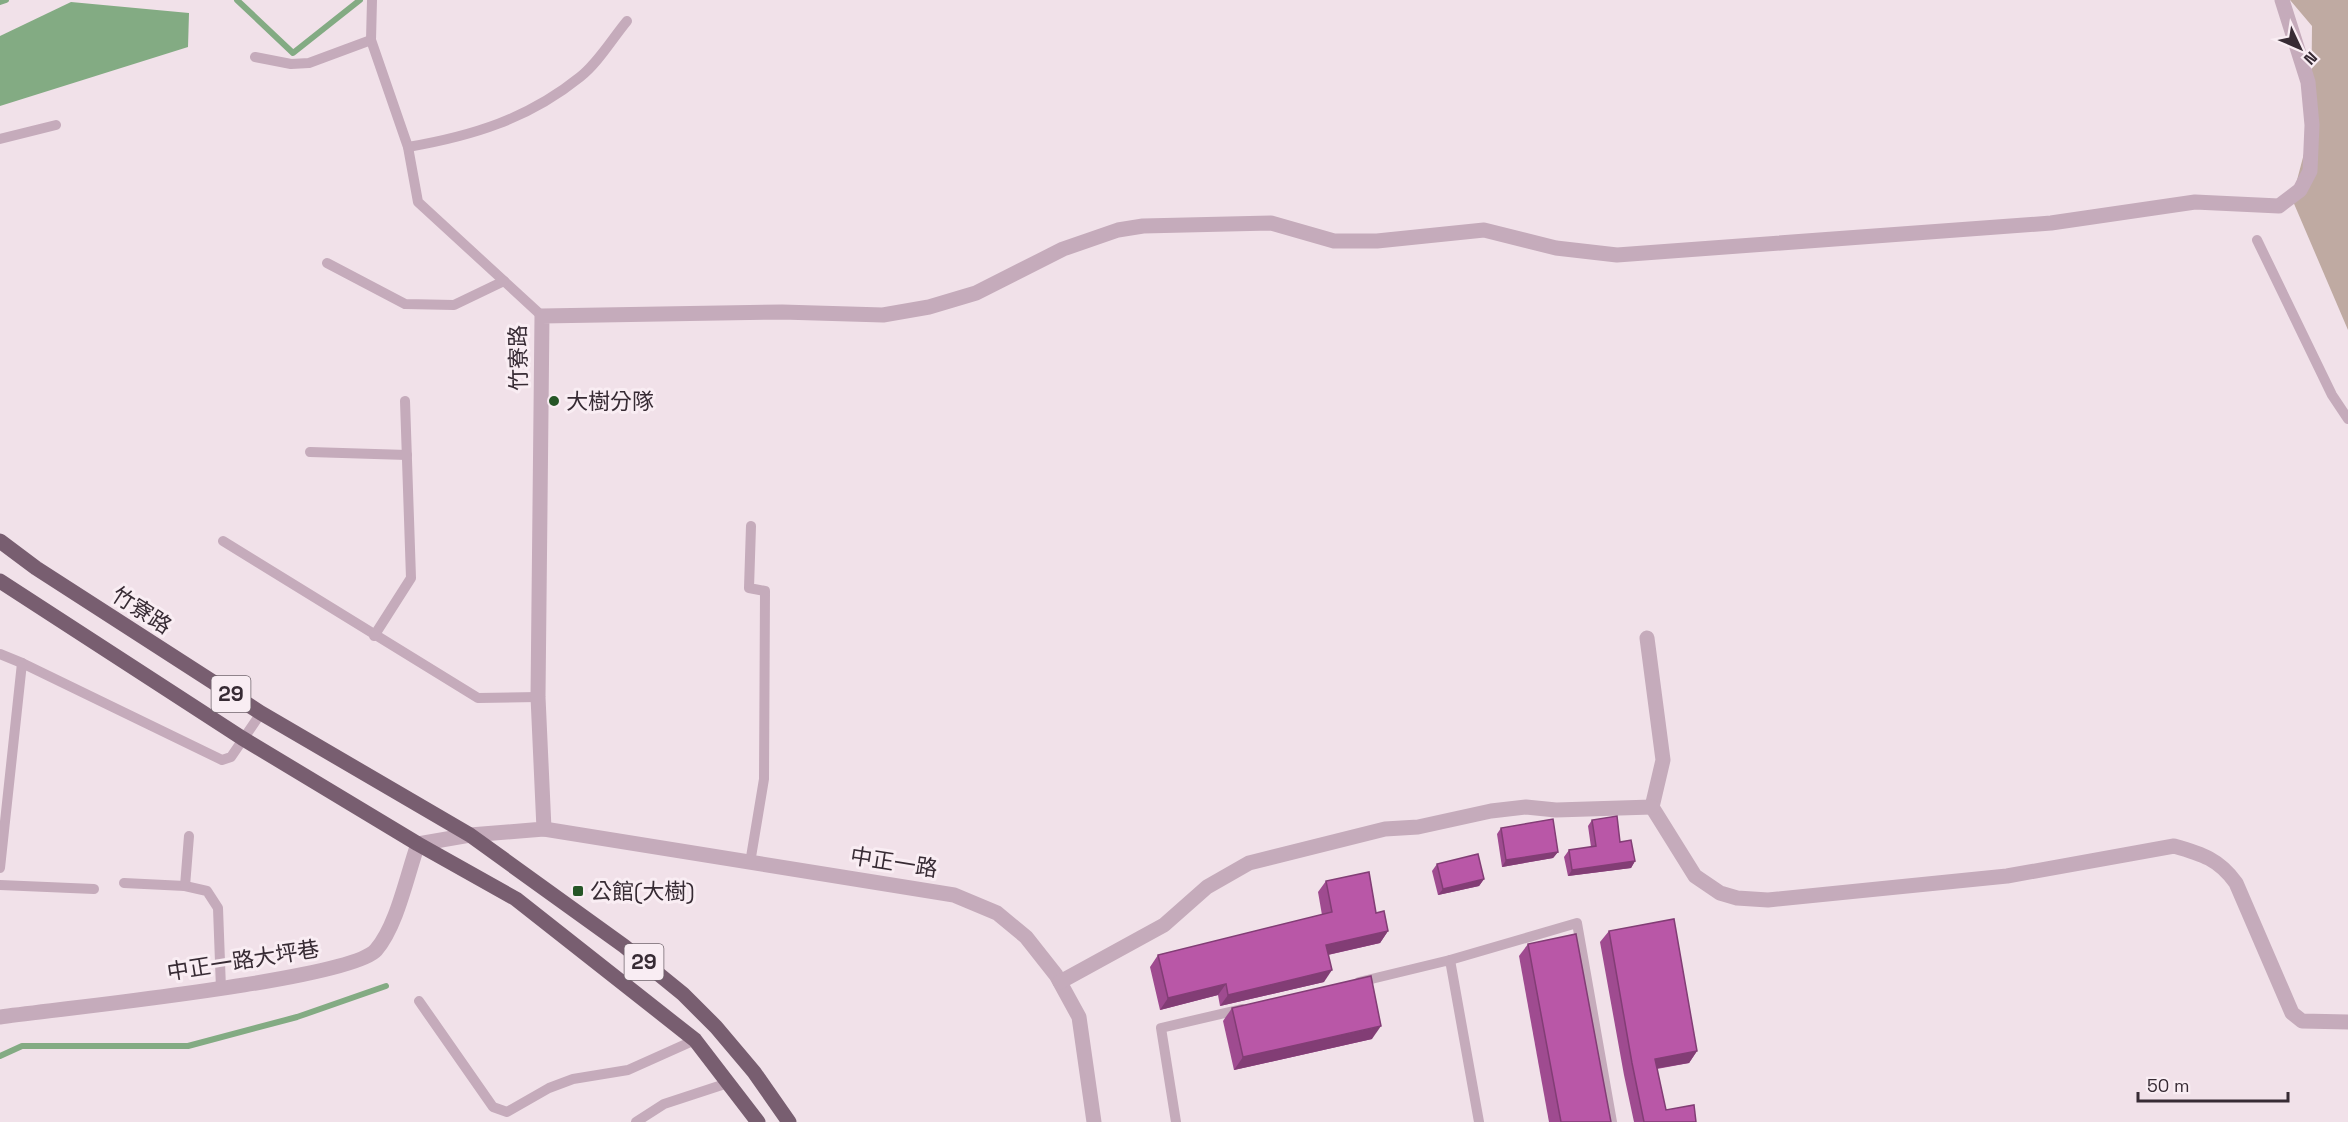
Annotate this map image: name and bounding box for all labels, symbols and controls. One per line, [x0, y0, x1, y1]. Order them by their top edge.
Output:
north arrow [2270, 18, 2330, 78]
text: N [2299, 47, 2322, 69]
street label: 竹寮路 [503, 325, 533, 391]
place label: 大樹分隊 [566, 387, 654, 415]
marker: 大樹分隊 [547, 394, 561, 408]
street label: 竹寮路 [107, 580, 177, 640]
road number: 29 [212, 676, 250, 712]
street label: 中正一路 [848, 841, 940, 883]
place label: 公館(大樹) [590, 877, 695, 905]
marker: 公館(大樹) [571, 884, 585, 898]
street label: 中正一路大坪巷 [165, 934, 321, 986]
road number: 29 [624, 944, 664, 980]
scale bar [2138, 1065, 2288, 1103]
text: 50 m [2147, 1074, 2189, 1097]

